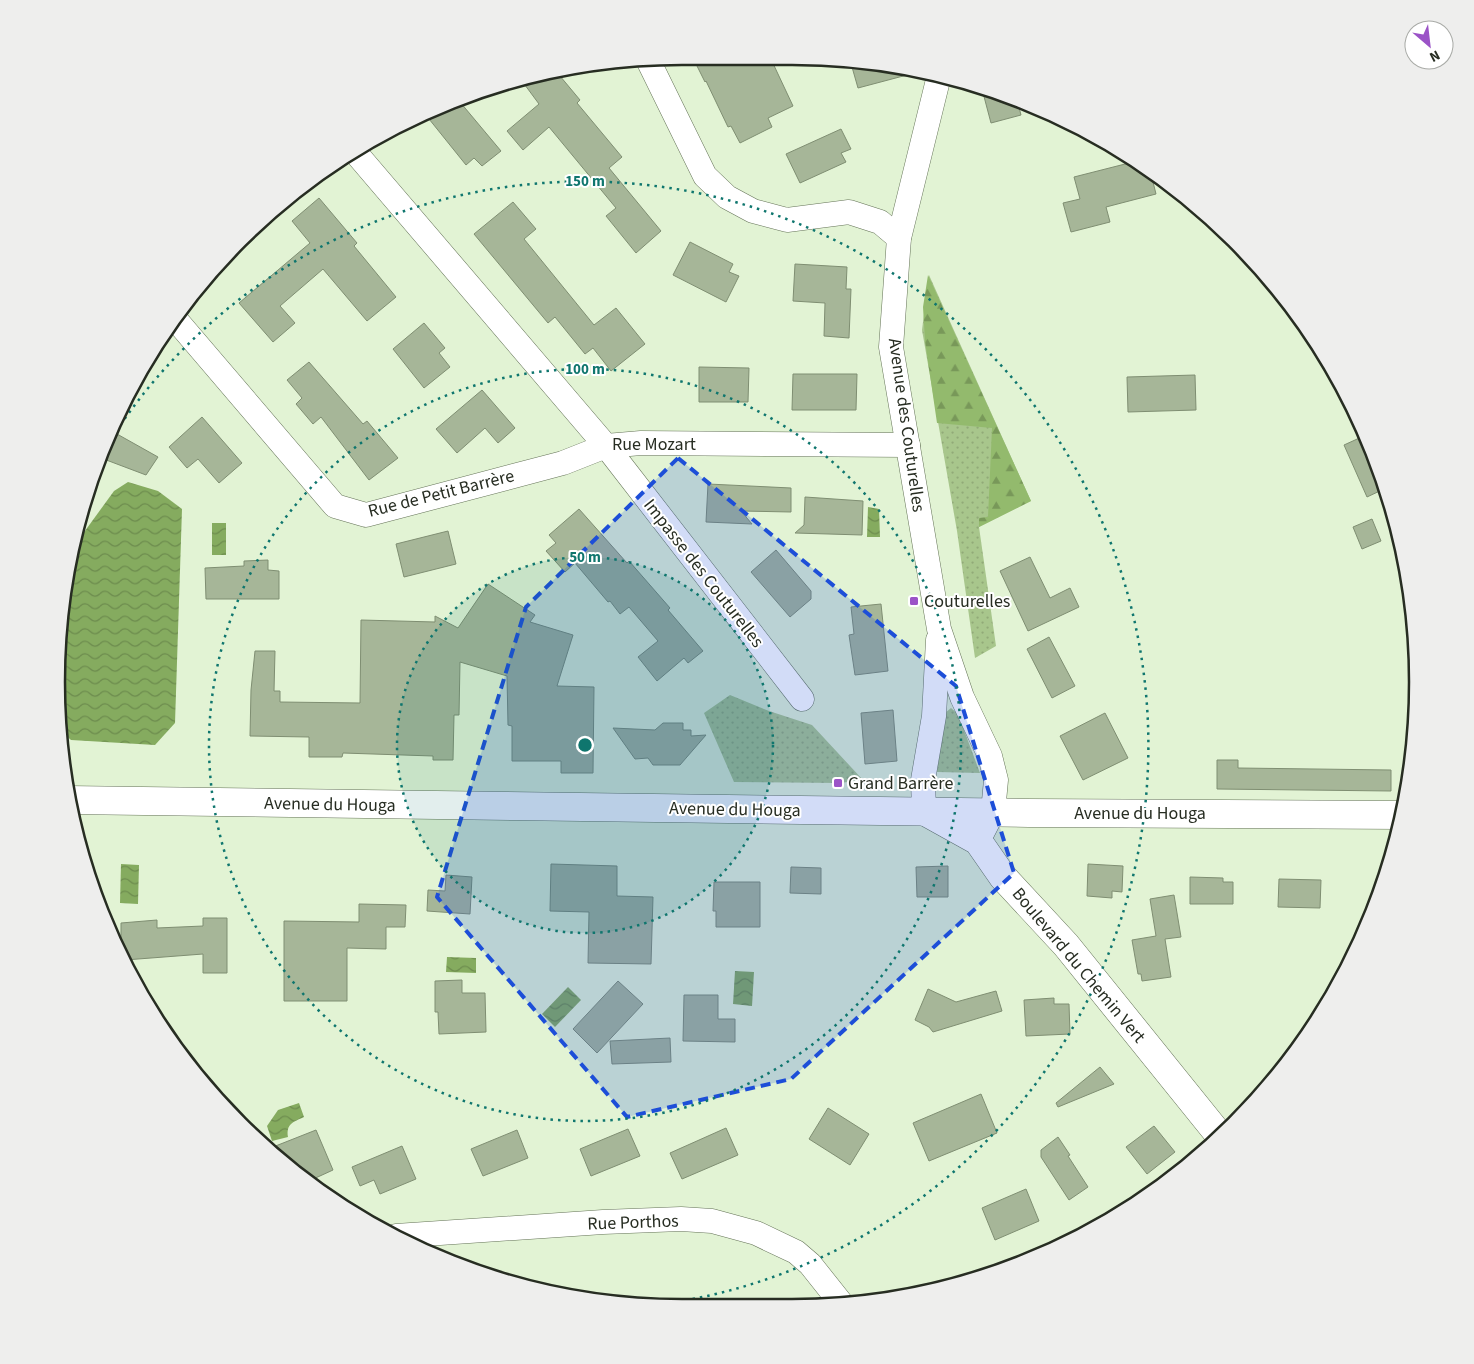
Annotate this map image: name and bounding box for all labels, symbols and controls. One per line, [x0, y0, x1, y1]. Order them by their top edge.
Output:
north arrow [1404, 20, 1454, 70]
text: N [1426, 45, 1443, 67]
text: 150 m [565, 171, 605, 192]
street label: Avenue des Couturelles [882, 336, 931, 514]
text: 100 m [565, 359, 605, 380]
street label: Rue Mozart [612, 432, 696, 457]
street label: Rue de Petit Barrère [365, 463, 517, 524]
street label: Impasse des Couturelles [638, 494, 770, 653]
text: 50 m [569, 547, 601, 568]
place label: Couturelles [924, 589, 1010, 614]
marker: Couturelles [908, 595, 920, 607]
centre of rings [576, 736, 594, 754]
place label: Grand Barrère [848, 771, 953, 796]
marker: Grand Barrère [832, 777, 844, 789]
street label: Avenue du Houga [264, 791, 396, 818]
street label: Avenue du Houga [669, 796, 801, 823]
street label: Avenue du Houga [1074, 801, 1206, 826]
street label: Boulevard du Chemin Vert [1006, 882, 1151, 1048]
street label: Rue Porthos [587, 1208, 679, 1237]

